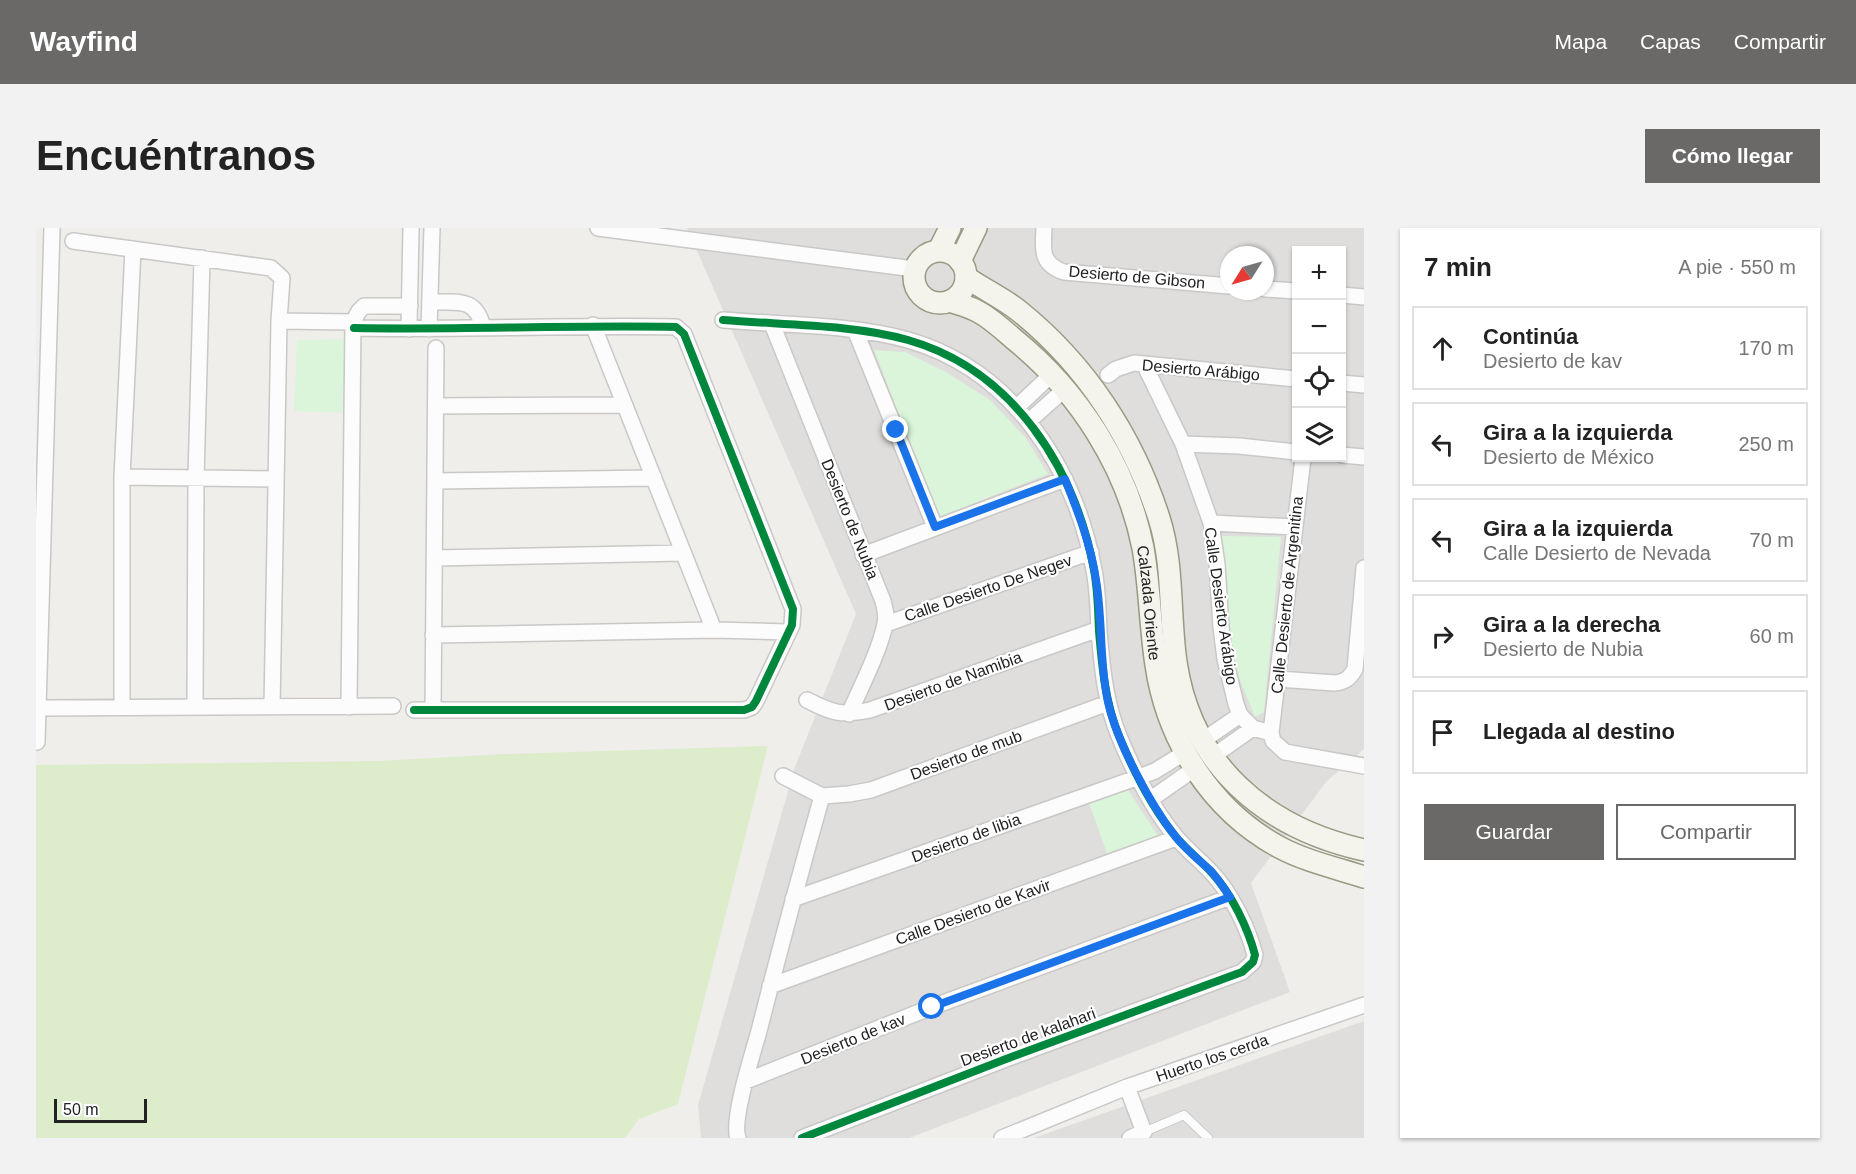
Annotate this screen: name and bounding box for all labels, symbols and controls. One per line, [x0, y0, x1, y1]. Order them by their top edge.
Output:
text: Wayfind [30, 26, 138, 57]
text: Mapa [1555, 30, 1607, 53]
text: Capas [1640, 30, 1701, 53]
text: Compartir [1734, 30, 1826, 53]
button: Cómo llegar [1645, 129, 1820, 183]
text: Encuéntranos [36, 132, 316, 179]
north arrow [1220, 246, 1274, 300]
map controls [1292, 246, 1346, 462]
button: + [1292, 246, 1346, 300]
text: 7 min [1424, 252, 1492, 282]
text: A pie · 550 m [1678, 256, 1796, 278]
street label: Desierto de Gibson [1068, 263, 1206, 291]
button: − [1292, 300, 1346, 354]
text: Continúa [1483, 324, 1578, 349]
icon: ahead [1426, 332, 1459, 365]
text: 170 m [1738, 337, 1794, 359]
text: Desierto de kav [1483, 350, 1622, 372]
button: locate [1292, 354, 1346, 408]
street label: Desierto Arábigo [1141, 356, 1261, 384]
button: layers [1292, 408, 1346, 462]
route end [882, 416, 908, 442]
text: Gira a la izquierda [1483, 420, 1673, 445]
icon: left [1426, 428, 1459, 461]
text: 250 m [1738, 433, 1794, 455]
text: Desierto de México [1483, 446, 1654, 468]
street label: Desierto de Nubia [818, 456, 882, 582]
street label: Calle Desierto de Argenitina [1268, 495, 1306, 695]
text: Gira a la izquierda [1483, 516, 1673, 541]
icon: left [1426, 524, 1459, 557]
street label: Calle Desierto Arábigo [1202, 526, 1241, 686]
text: 70 m [1750, 529, 1794, 551]
text: Calle Desierto de Nevada [1483, 542, 1711, 564]
street label: Calzada Oriente [1134, 544, 1164, 662]
street label: Calle Desierto De Negev [902, 551, 1074, 625]
text: Gira a la derecha [1483, 612, 1660, 637]
icon: right [1426, 620, 1459, 653]
text: 60 m [1750, 625, 1794, 647]
text: Desierto de Nubia [1483, 638, 1643, 660]
street label: Desierto de Namibia [882, 648, 1024, 714]
icon: arrive [1426, 716, 1459, 749]
text: Llegada al destino [1483, 719, 1675, 744]
street label: Desierto de mub [908, 727, 1024, 783]
button: Guardar [1424, 804, 1604, 860]
button: Compartir [1616, 804, 1796, 860]
street label: Desierto de libia [909, 810, 1023, 866]
street label: Calle Desierto de Kavir [893, 876, 1053, 948]
route start [918, 993, 944, 1019]
street label: Desierto de kalahari [958, 1005, 1098, 1069]
street label: Desierto de kav [798, 1010, 908, 1068]
street label: Huerto los cerda [1154, 1031, 1270, 1085]
scale bar [54, 1096, 147, 1124]
text: 50 m [63, 1101, 99, 1118]

